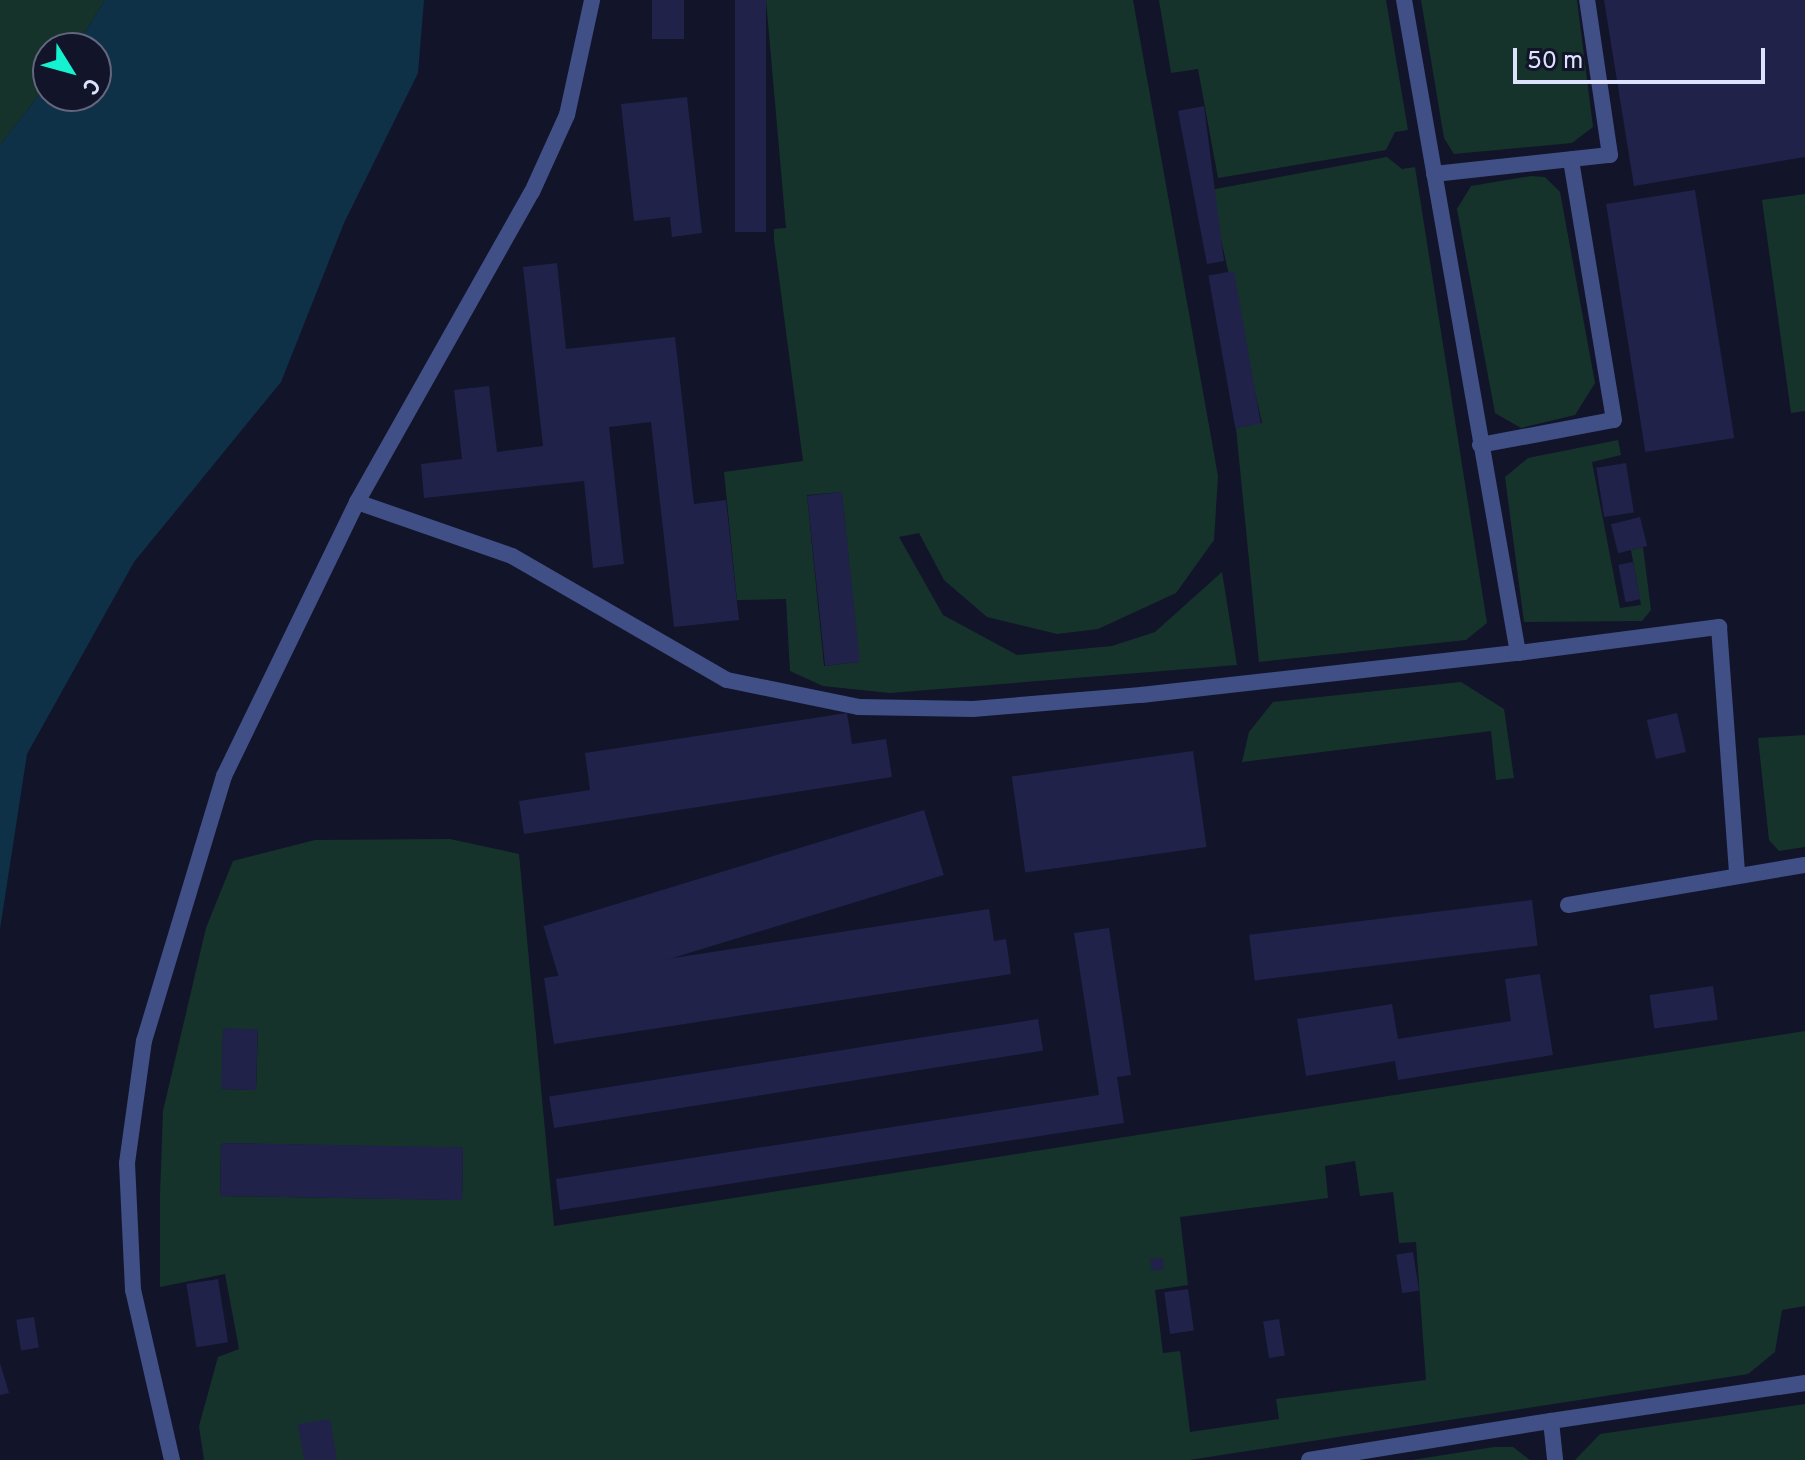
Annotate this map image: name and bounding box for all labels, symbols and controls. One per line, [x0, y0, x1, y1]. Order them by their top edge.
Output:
north arrow [32, 32, 112, 112]
scale bar [1517, 32, 1769, 82]
text: 50 m [1527, 47, 1583, 77]
text: С [75, 72, 105, 99]

